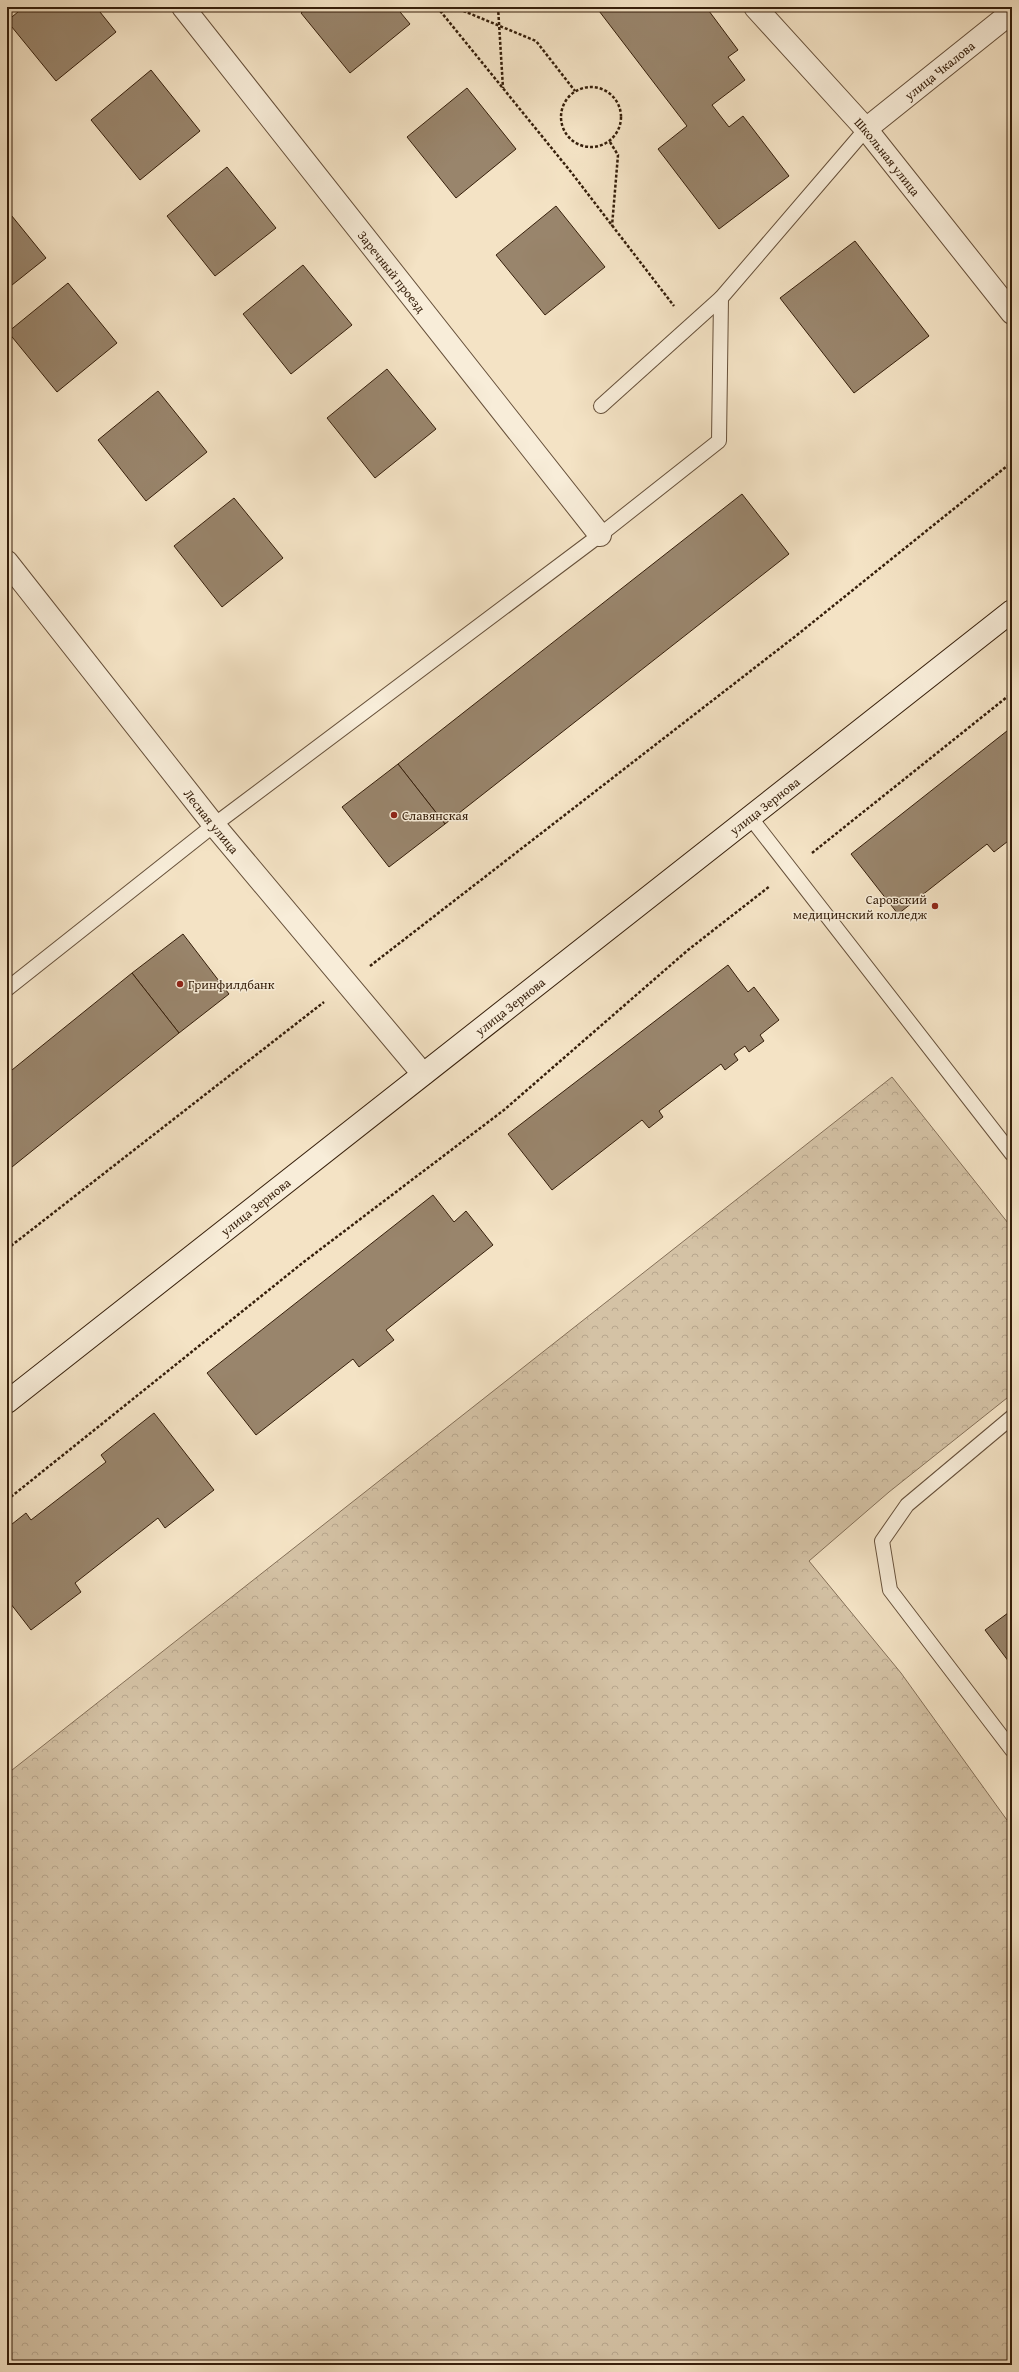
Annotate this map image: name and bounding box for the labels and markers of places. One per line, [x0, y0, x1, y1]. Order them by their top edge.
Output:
place label: Славянская [402, 806, 469, 825]
marker: Славянская [389, 810, 399, 820]
place label: Саровский медицинский колледж [793, 890, 927, 924]
marker: Саровский медицинский колледж [930, 901, 940, 911]
place label: Гринфилдбанк [188, 975, 275, 994]
marker: Гринфилдбанк [175, 979, 185, 989]

